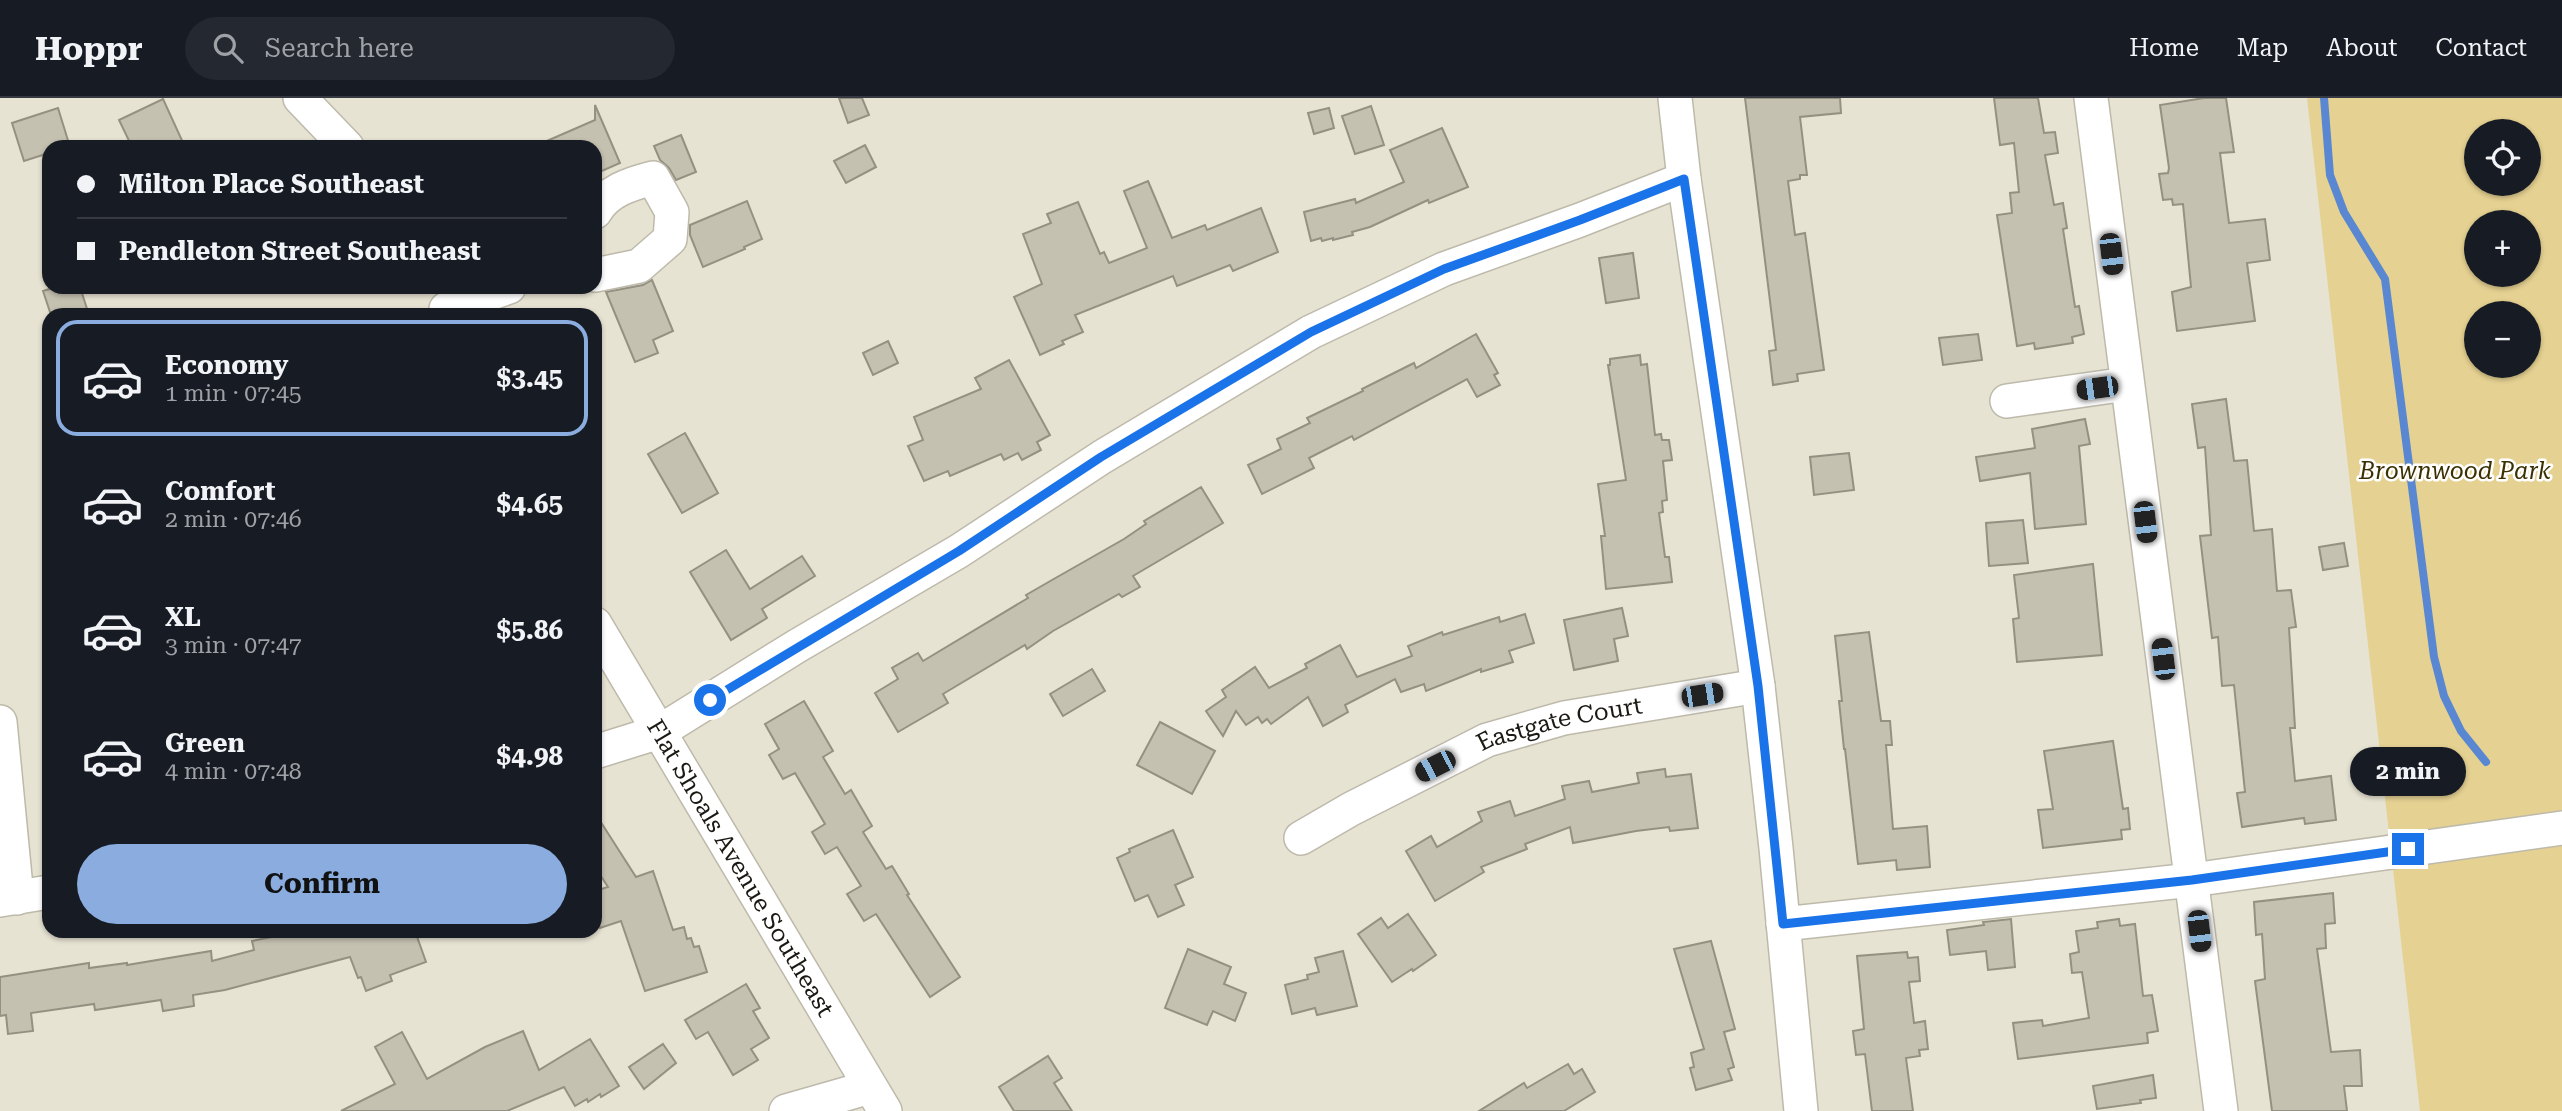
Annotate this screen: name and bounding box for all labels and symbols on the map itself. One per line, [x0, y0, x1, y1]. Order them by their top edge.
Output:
car [2099, 232, 2124, 276]
car [2075, 375, 2120, 401]
park label: Brownwood Park [2358, 457, 2551, 485]
car [2133, 500, 2158, 544]
car [2151, 637, 2176, 681]
car [1680, 681, 1725, 709]
route start [694, 684, 726, 716]
street label: Eastgate Court [1472, 691, 1644, 757]
street label: Flat Shoals Avenue Southeast [641, 715, 840, 1022]
car [1412, 747, 1459, 785]
callout: 2 min [2350, 748, 2466, 796]
route end [2392, 833, 2424, 865]
car [2187, 909, 2212, 953]

